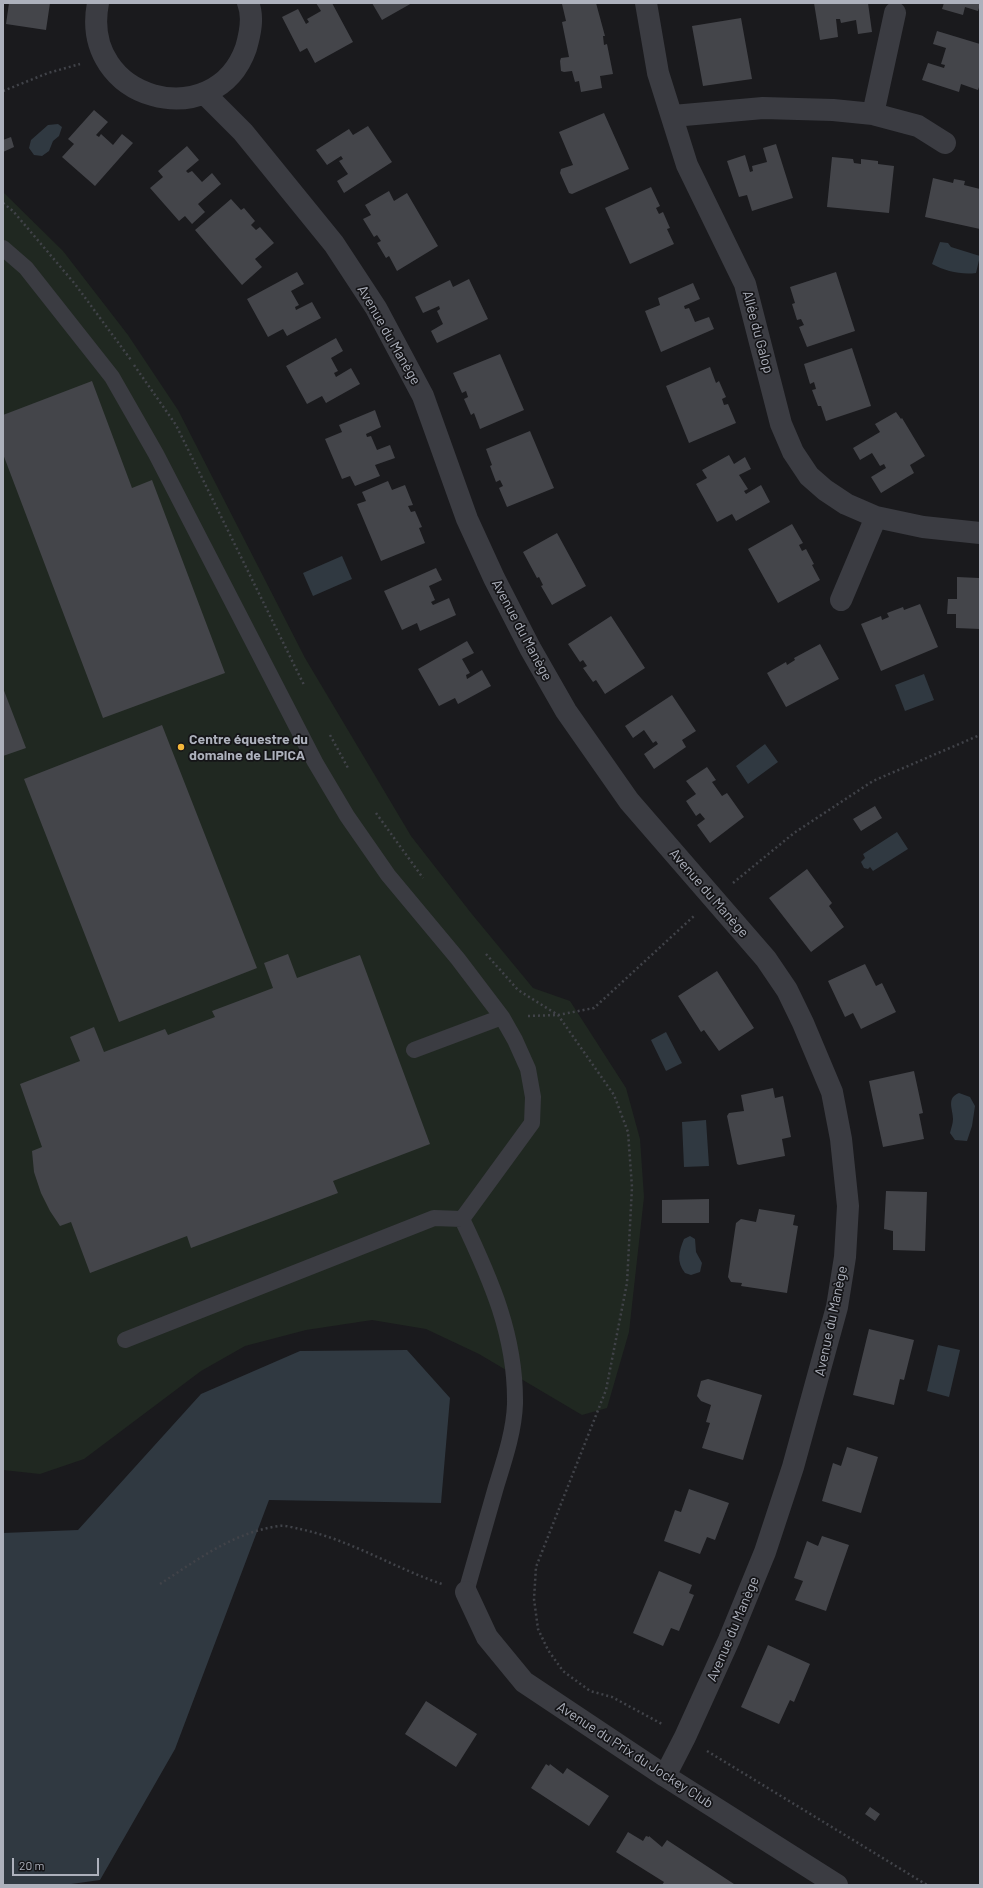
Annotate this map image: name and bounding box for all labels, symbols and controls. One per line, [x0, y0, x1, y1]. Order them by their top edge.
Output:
street label: Avenue du Manège [354, 282, 424, 388]
street label: Allée du Galop [739, 289, 777, 375]
street label: Avenue du Manège [488, 576, 556, 684]
place label: Centre équestre du domaine de LIPICA [189, 731, 308, 764]
marker: Centre équestre du domaine de LIPICA [176, 742, 186, 752]
street label: Avenue du Manège [666, 845, 752, 941]
street label: Avenue du Manège [811, 1264, 851, 1378]
street label: Avenue du Manège [703, 1574, 763, 1684]
street label: Avenue du Prix du Jockey Club [554, 1698, 716, 1812]
scale bar [14, 1850, 101, 1876]
text: 20 m [19, 1858, 45, 1872]

